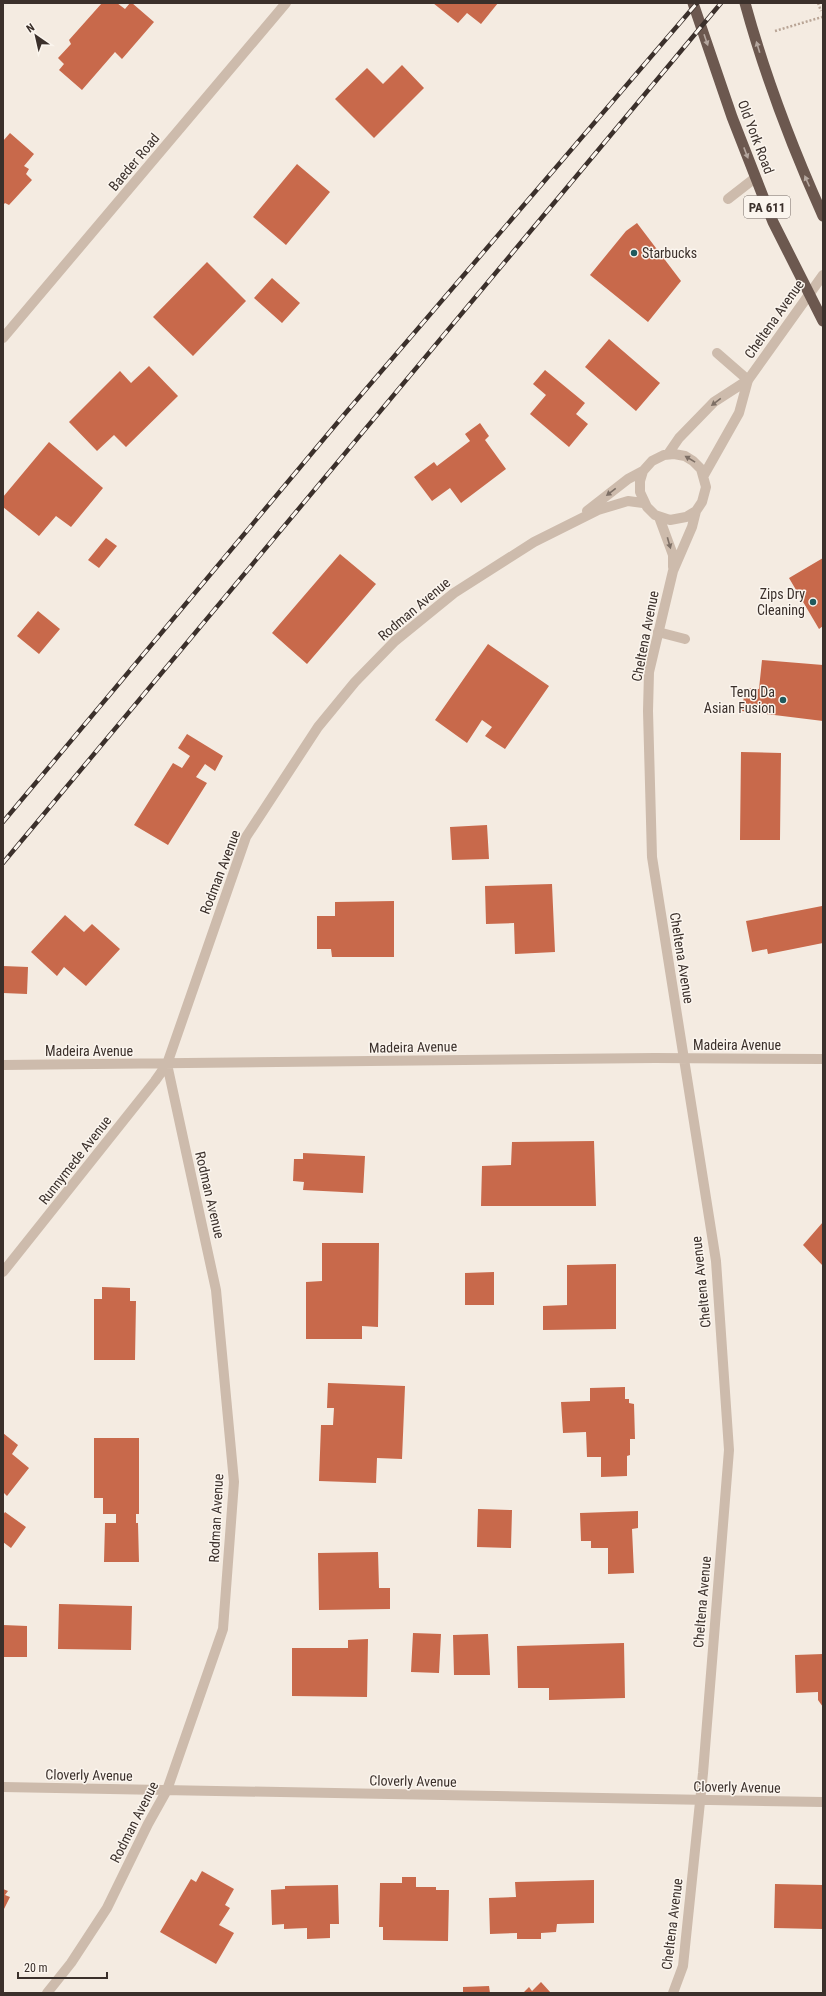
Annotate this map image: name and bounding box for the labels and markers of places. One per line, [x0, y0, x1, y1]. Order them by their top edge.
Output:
place label: Starbucks [642, 245, 697, 261]
marker: Starbucks [629, 248, 639, 258]
place label: Zips Dry Cleaning [757, 586, 805, 618]
marker: Zips Dry Cleaning [808, 597, 818, 607]
place label: Teng Da Asian Fusion [704, 684, 775, 716]
marker: Teng Da Asian Fusion [778, 695, 788, 705]

